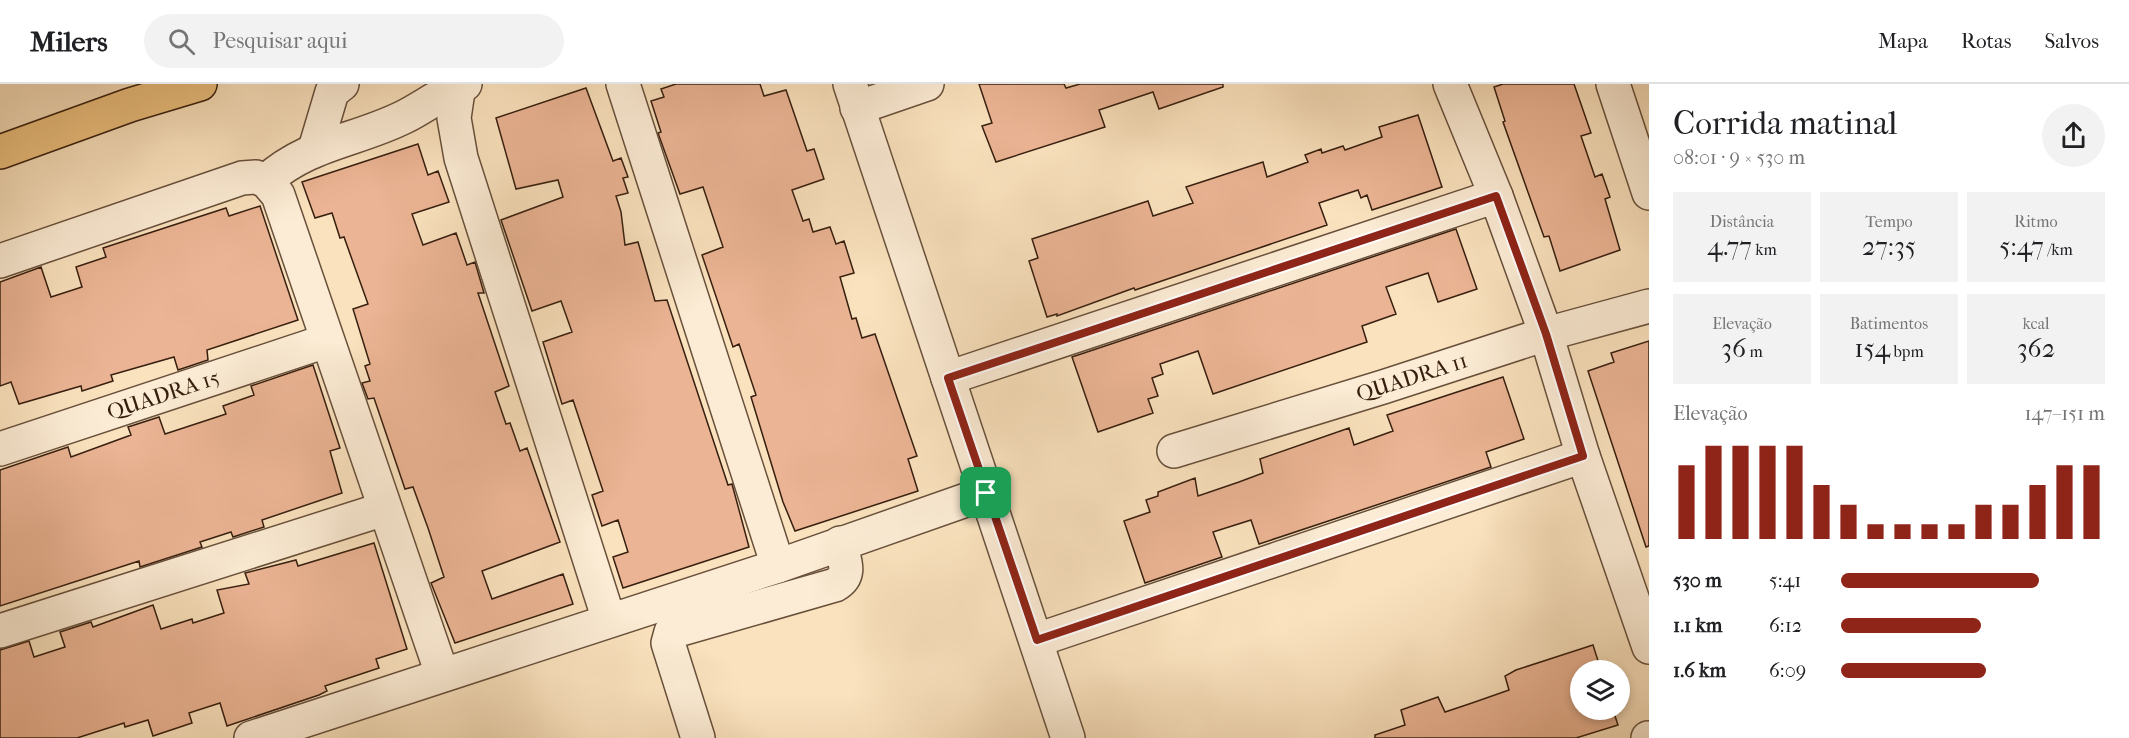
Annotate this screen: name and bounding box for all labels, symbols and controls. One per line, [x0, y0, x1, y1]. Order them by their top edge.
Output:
search box [144, 14, 564, 68]
text: Milers [30, 25, 108, 58]
icon: search [165, 25, 198, 58]
text: Pesquisar aqui [213, 28, 348, 54]
text: Mapa [1878, 29, 1928, 53]
text: Rotas [1961, 29, 2011, 53]
text: Salvos [2044, 29, 2099, 53]
text: Corrida matinal [1673, 104, 1897, 143]
button: share [2042, 104, 2105, 167]
text: 08:01 · 9 × 530 m [1673, 146, 1805, 169]
text: Distância [1710, 212, 1774, 231]
text: Tempo [1865, 212, 1913, 231]
text: Ritmo [2014, 212, 2058, 231]
text: 4.77 [1707, 231, 1752, 262]
text: 27:35 [1862, 231, 1916, 262]
text: 5:47 [1999, 231, 2044, 262]
text: km [1752, 240, 1777, 259]
text: /km [2044, 240, 2073, 259]
text: Elevação [1712, 314, 1772, 333]
text: Batimentos [1850, 314, 1928, 333]
text: kcal [2023, 314, 2049, 333]
text: 36 [1721, 333, 1746, 364]
text: 154 [1854, 333, 1890, 364]
text: 362 [2017, 333, 2055, 364]
text: m [1746, 342, 1763, 361]
text: bpm [1890, 342, 1924, 361]
street label: QUADRA 11 [1353, 347, 1471, 407]
street label: QUADRA 15 [104, 364, 223, 426]
text: Elevação [1673, 402, 1748, 425]
text: 147–151 m [2024, 402, 2105, 425]
pin [960, 467, 1011, 518]
icon: arrive [969, 476, 1002, 509]
text: 530 m [1673, 569, 1722, 592]
text: 5:41 [1769, 569, 1801, 592]
text: 1.1 km [1673, 614, 1722, 637]
text: 6:12 [1769, 614, 1802, 637]
text: 1.6 km [1673, 659, 1726, 682]
text: 6:09 [1769, 659, 1806, 682]
map controls [1570, 660, 1630, 720]
button: layers [1570, 660, 1630, 720]

